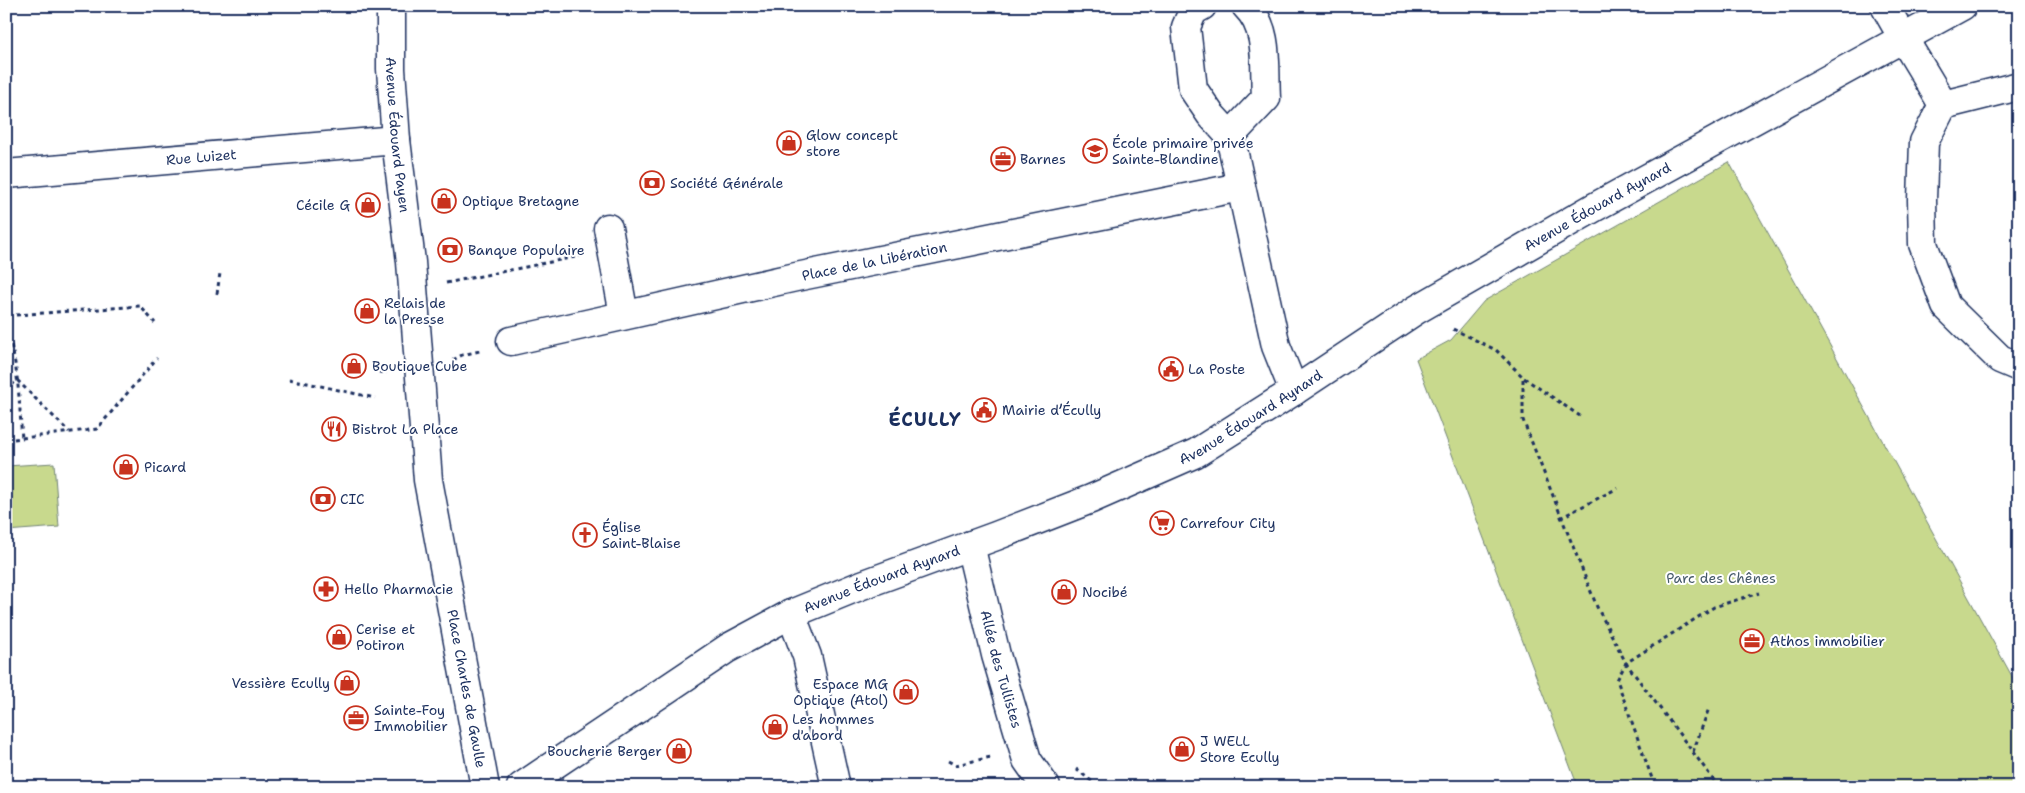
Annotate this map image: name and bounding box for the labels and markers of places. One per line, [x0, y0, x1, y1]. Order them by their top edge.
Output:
place label: Glow concept store [806, 126, 898, 160]
shop icon: Glow concept store [776, 130, 802, 156]
place label: École primaire privée Sainte-Blandine [1112, 134, 1254, 168]
school or university icon: École primaire privée Sainte-Blandine [1082, 138, 1108, 164]
office icon: Barnes [990, 146, 1016, 172]
place label: Barnes [1020, 150, 1066, 168]
bank icon: Société Générale [639, 170, 665, 196]
place label: Société Générale [670, 174, 784, 192]
shop icon: Optique Bretagne [431, 188, 457, 214]
shop icon: Cécile G [355, 192, 381, 218]
place label: Optique Bretagne [462, 192, 580, 210]
place label: Cécile G [296, 196, 350, 214]
bank icon: Banque Populaire [437, 237, 463, 263]
place label: Banque Populaire [468, 241, 585, 259]
place label: Relais de la Presse [384, 294, 446, 328]
shop icon: Relais de la Presse [354, 298, 380, 324]
shop icon: Boutique Cube [341, 353, 367, 379]
public building icon: La Poste [1158, 356, 1184, 382]
place label: Boutique Cube [372, 357, 468, 375]
place label: La Poste [1188, 360, 1245, 378]
public building icon: Mairie d’Écully [971, 397, 997, 423]
place label: Mairie d’Écully [1002, 401, 1101, 419]
restaurant icon: Bistrot La Place [321, 416, 347, 442]
place label: Bistrot La Place [352, 420, 459, 438]
shop icon: Picard [113, 454, 139, 480]
place label: Picard [144, 458, 186, 476]
bank icon: CIC [310, 486, 336, 512]
place label: CIC [340, 490, 364, 508]
supermarket icon: Carrefour City [1149, 510, 1175, 536]
place label: Carrefour City [1180, 514, 1275, 532]
place label: Église Saint-Blaise [602, 518, 681, 552]
church icon: Église Saint-Blaise [572, 522, 598, 548]
pharmacy icon: Hello Pharmacie [313, 576, 339, 602]
shop icon: Nocibé [1051, 579, 1077, 605]
place label: Hello Pharmacie [344, 580, 453, 598]
place label: Nocibé [1082, 583, 1128, 601]
place label: Cerise et Potiron [356, 620, 415, 654]
shop icon: Cerise et Potiron [326, 624, 352, 650]
office icon: Athos immobilier [1739, 628, 1765, 654]
place label: Athos immobilier [1770, 632, 1885, 650]
shop icon: Vessière Ecully [334, 670, 360, 696]
place label: Vessière Ecully [231, 674, 330, 692]
place label: Espace MG Optique (Atol) [793, 675, 888, 709]
shop icon: Espace MG Optique (Atol) [893, 679, 919, 705]
place label: Sainte-Foy Immobilier [374, 701, 448, 735]
office icon: Sainte-Foy Immobilier [343, 705, 369, 731]
place label: Les hommes d'abord [792, 710, 875, 744]
shop icon: Les hommes d'abord [762, 714, 788, 740]
place label: J WELL Store Ecully [1200, 732, 1280, 766]
shop icon: J WELL Store Ecully [1169, 736, 1195, 762]
shop icon: Boucherie Berger [666, 738, 692, 764]
place label: Boucherie Berger [547, 742, 662, 760]

